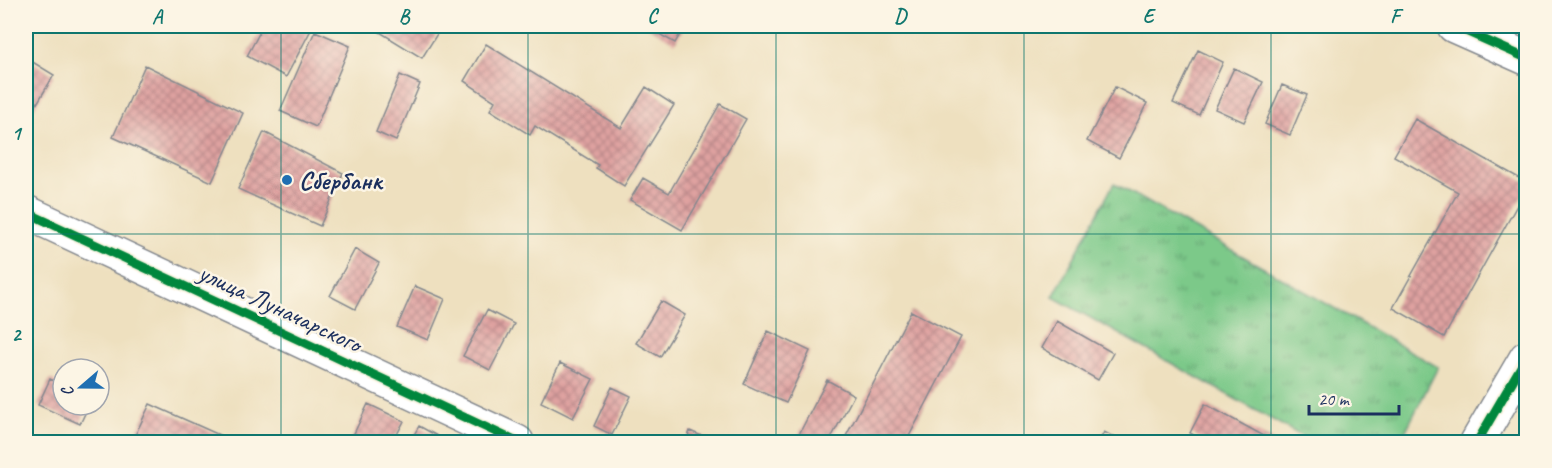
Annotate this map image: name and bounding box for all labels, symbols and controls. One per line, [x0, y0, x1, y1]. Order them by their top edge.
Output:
text: A [152, 4, 164, 29]
text: B [399, 4, 411, 29]
text: C [647, 4, 659, 29]
text: D [894, 4, 908, 29]
text: E [1143, 4, 1157, 29]
text: F [1390, 4, 1404, 29]
text: 1 [12, 121, 23, 146]
place label: Сбербанк [299, 164, 384, 197]
marker: Сбербанк [280, 173, 294, 187]
street label: улица Луначарского [191, 255, 369, 361]
text: 2 [12, 322, 23, 347]
north arrow [51, 357, 111, 417]
scale bar [1309, 378, 1399, 416]
text: С [56, 383, 79, 399]
text: 20 m [1318, 388, 1351, 410]

